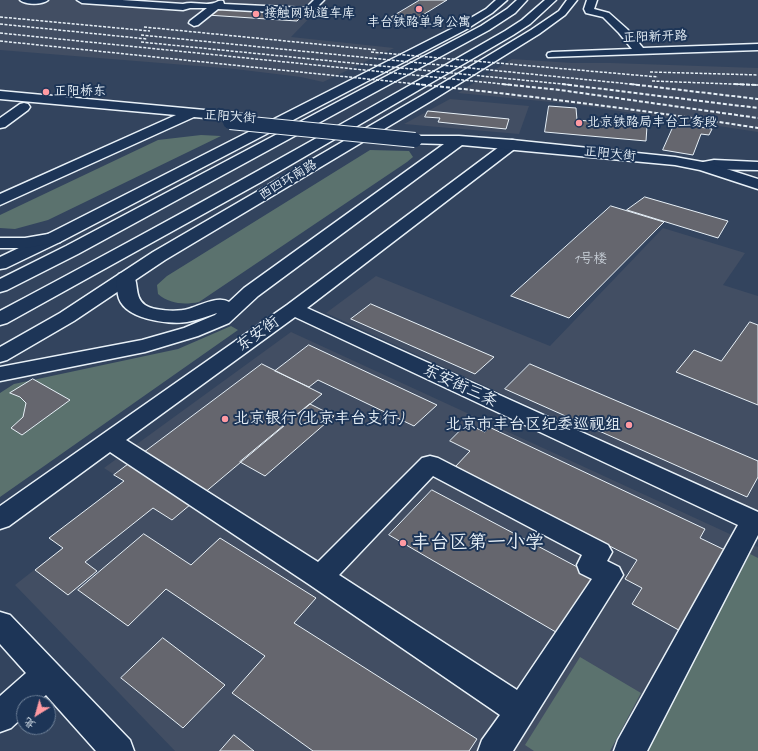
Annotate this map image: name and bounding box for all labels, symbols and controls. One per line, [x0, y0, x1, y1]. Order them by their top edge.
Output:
marker: 丰台铁路单身公寓 [414, 4, 424, 14]
place label: 接触网轨道车库 [264, 6, 355, 22]
marker: 接触网轨道车库 [251, 9, 261, 19]
place label: 丰台铁路单身公寓 [367, 15, 471, 31]
street label: 正阳新开路 [622, 28, 688, 46]
place label: 正阳桥东 [54, 84, 106, 100]
marker: 正阳桥东 [41, 87, 51, 97]
street label: 正阳大街 [204, 107, 256, 127]
place label: 北京铁路局丰台工务段 [587, 115, 717, 131]
marker: 北京铁路局丰台工务段 [574, 118, 584, 128]
street label: 正阳大街 [583, 144, 637, 164]
street label: 西四环南路 [256, 157, 320, 203]
house number: 1号楼 [573, 251, 607, 267]
street label: 东安街 [233, 312, 283, 356]
street label: 东安街三条 [420, 360, 500, 412]
place label: 北京银行(北京丰台支行) [233, 409, 404, 429]
marker: 北京银行(北京丰台支行) [220, 414, 230, 424]
place label: 北京市丰台区纪委巡视组 [445, 415, 621, 435]
marker: 北京市丰台区纪委巡视组 [624, 420, 634, 430]
place label: 丰台区第一小学 [411, 532, 544, 554]
marker: 丰台区第一小学 [398, 538, 408, 548]
north arrow [16, 695, 56, 735]
text: 北 [21, 715, 38, 733]

